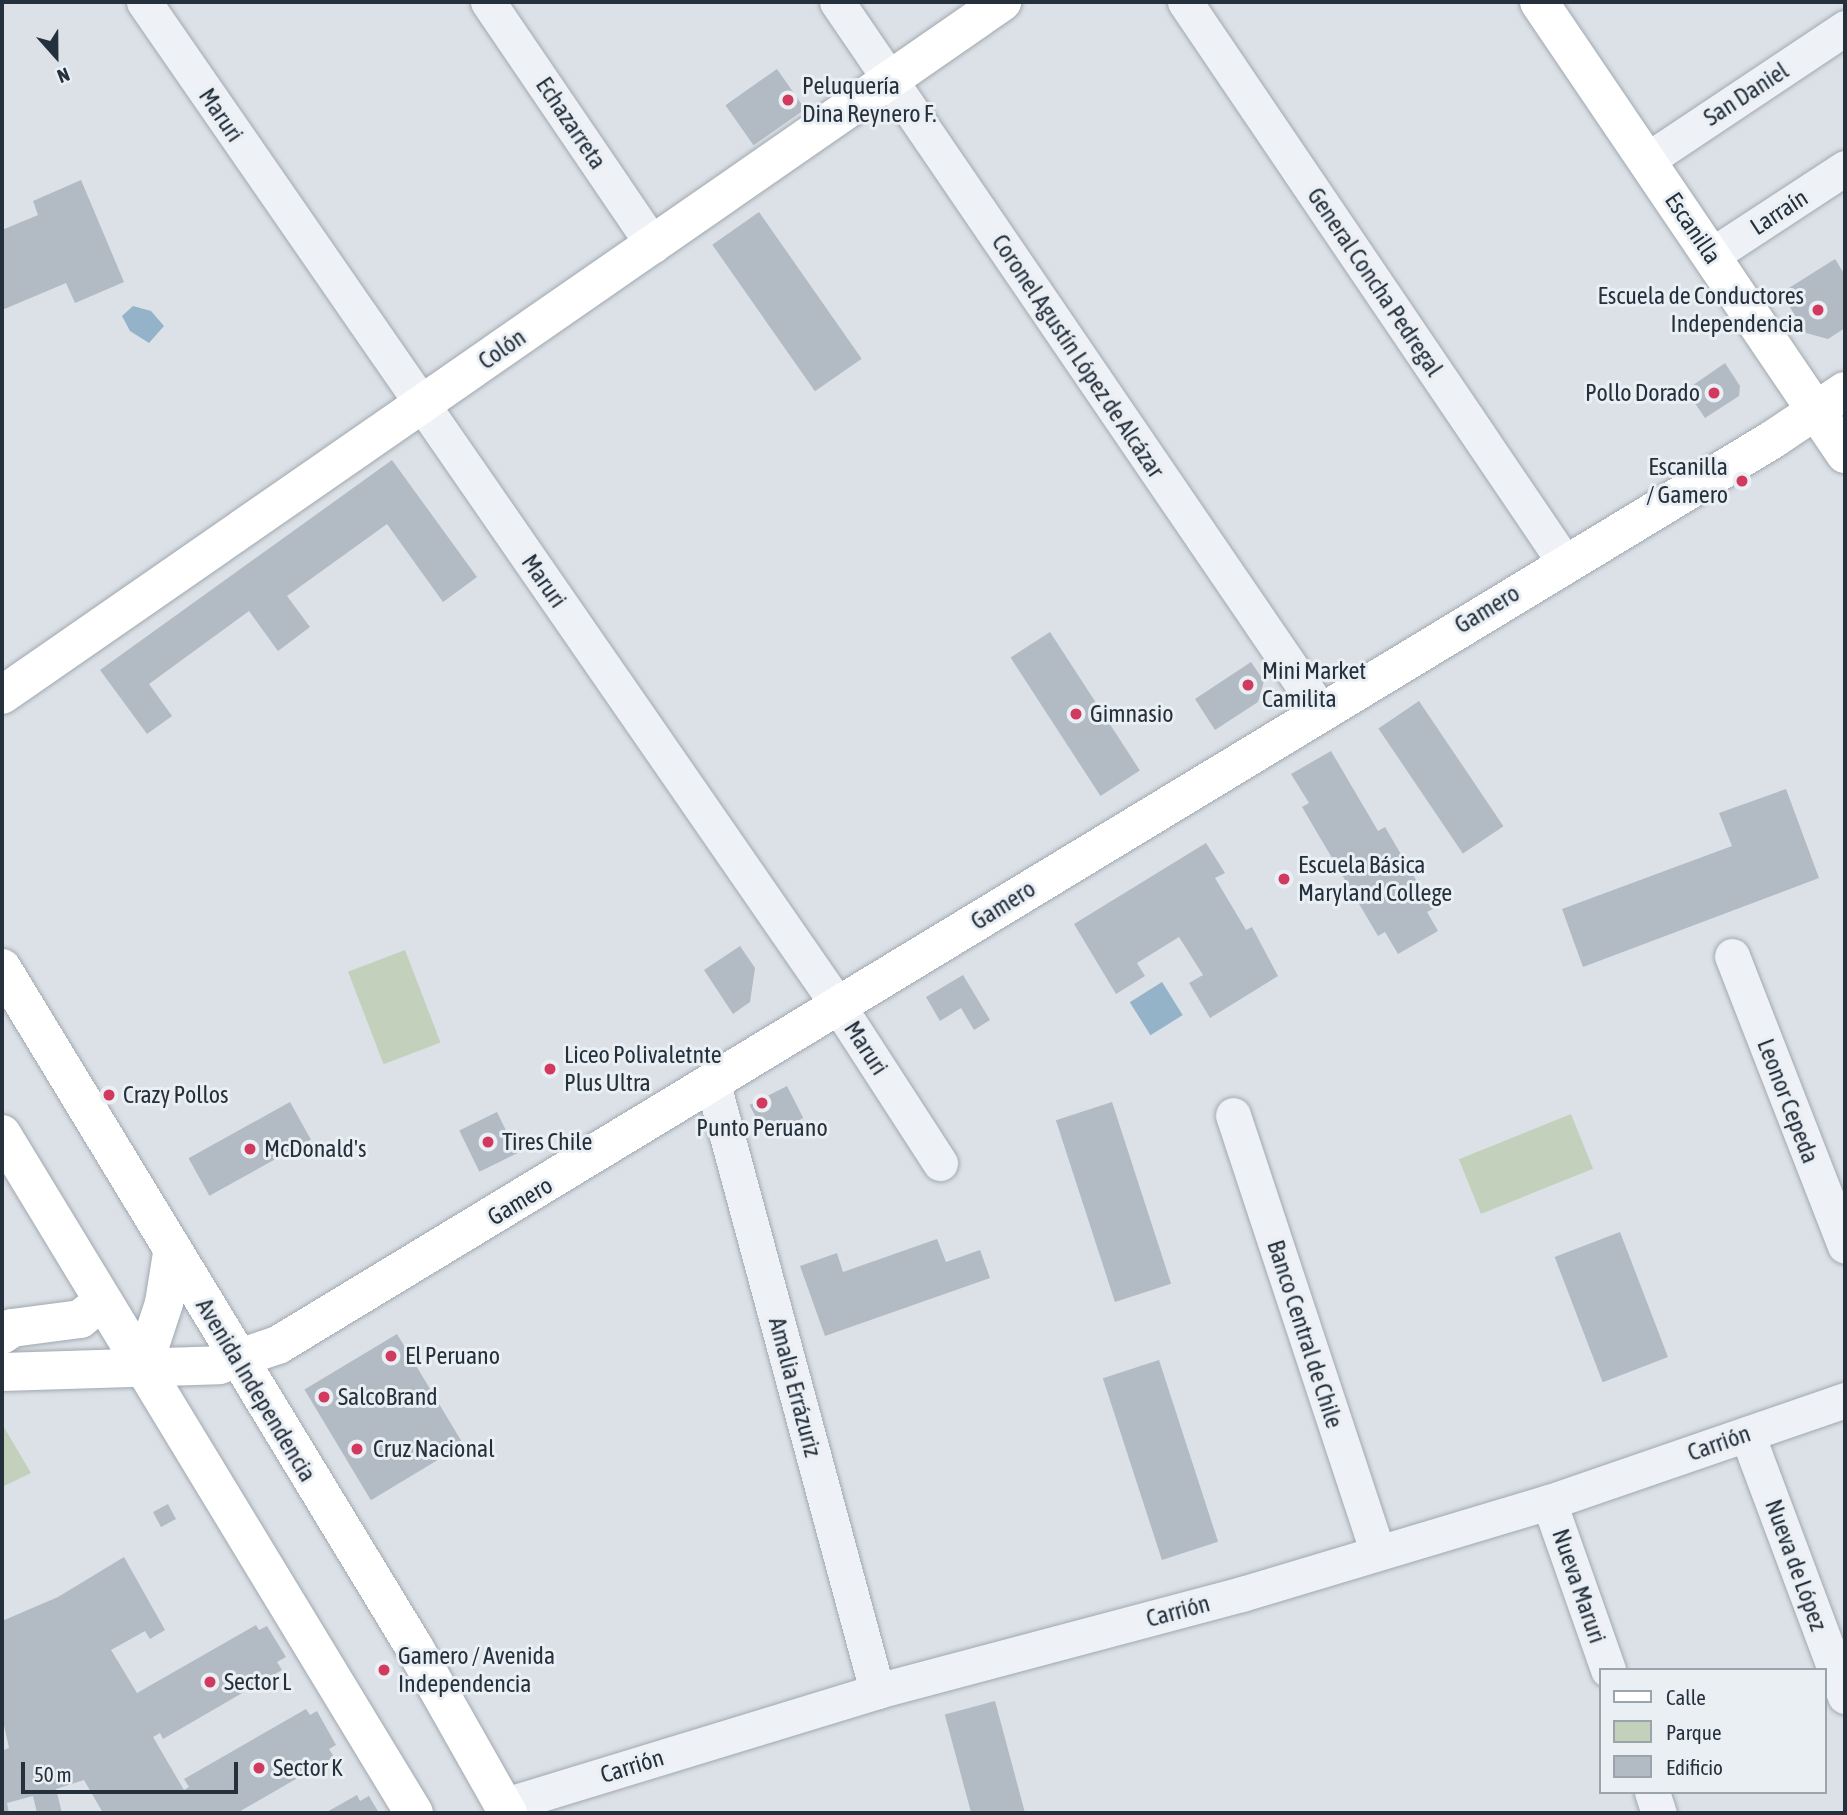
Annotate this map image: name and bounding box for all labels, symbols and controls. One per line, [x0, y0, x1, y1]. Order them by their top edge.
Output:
north arrow [21, 21, 91, 91]
street label: San Daniel [1698, 56, 1794, 132]
text: N [54, 63, 73, 88]
street label: Echazarreta [530, 71, 612, 175]
place label: Peluquería Dina Reynero F. [802, 72, 937, 128]
street label: Maruri [193, 83, 249, 147]
marker: Peluquería Dina Reynero F. [780, 92, 796, 108]
street label: General Concha Pedregal [1301, 182, 1449, 382]
street label: Larraín [1745, 183, 1813, 241]
street label: Escanilla [1659, 187, 1727, 269]
street label: Coronel Agustín López de Alcázar [986, 229, 1170, 483]
place label: Escuela de Conductores Independencia [1598, 282, 1804, 338]
marker: Escuela de Conductores Independencia [1810, 302, 1826, 318]
street label: Colón [473, 323, 531, 375]
place label: Pollo Dorado [1585, 379, 1700, 407]
marker: Pollo Dorado [1706, 385, 1722, 401]
place label: Escanilla / Gamero [1646, 453, 1728, 509]
marker: Escanilla / Gamero [1734, 473, 1750, 489]
street label: Maruri [515, 549, 573, 613]
street label: Gamero [1449, 579, 1525, 639]
place label: Mini Market Camilita [1262, 657, 1366, 713]
marker: Mini Market Camilita [1240, 677, 1256, 693]
place label: Gimnasio [1090, 700, 1174, 728]
marker: Gimnasio [1068, 706, 1084, 722]
place label: Escuela Básica Maryland College [1298, 851, 1452, 907]
marker: Escuela Básica Maryland College [1276, 871, 1292, 887]
street label: Gamero [966, 874, 1040, 936]
street label: Maruri [838, 1016, 894, 1080]
street label: Leonor Cepeda [1751, 1035, 1825, 1167]
place label: Liceo Polivaletnte Plus Ultra [564, 1041, 722, 1097]
marker: Liceo Polivaletnte Plus Ultra [542, 1061, 558, 1077]
place label: Crazy Pollos [123, 1081, 228, 1109]
marker: Crazy Pollos [101, 1087, 117, 1103]
marker: Punto Peruano [754, 1095, 770, 1111]
place label: Punto Peruano [696, 1114, 828, 1142]
place label: Tires Chile [502, 1128, 592, 1156]
marker: Tires Chile [480, 1134, 496, 1150]
place label: McDonald's [264, 1135, 366, 1163]
marker: McDonald's [242, 1141, 258, 1157]
street label: Gamero [482, 1171, 558, 1231]
street label: Banco Central de Chile [1261, 1236, 1349, 1432]
street label: Avenida Independencia [190, 1293, 322, 1487]
street label: Amalia Errázuriz [763, 1314, 827, 1460]
place label: El Peruano [405, 1342, 500, 1370]
marker: El Peruano [383, 1348, 399, 1364]
place label: SalcoBrand [338, 1383, 438, 1411]
marker: SalcoBrand [316, 1389, 332, 1405]
street label: Carrión [1684, 1419, 1754, 1467]
place label: Cruz Nacional [373, 1435, 495, 1463]
marker: Cruz Nacional [347, 1439, 367, 1459]
street label: Nueva de López [1759, 1495, 1833, 1635]
street label: Nueva Maruri [1546, 1525, 1612, 1647]
street label: Carrión [1143, 1589, 1213, 1633]
place label: Gamero / Avenida Independencia [398, 1642, 555, 1698]
marker: Gamero / Avenida Independencia [376, 1662, 392, 1678]
place label: Sector L [224, 1668, 291, 1696]
legend [1598, 1668, 1826, 1794]
marker: Sector L [202, 1674, 218, 1690]
text: Calle [1666, 1685, 1706, 1709]
text: Parque [1666, 1720, 1721, 1744]
street label: Carrión [597, 1743, 667, 1789]
scale bar [24, 1748, 242, 1792]
place label: Sector K [273, 1754, 343, 1782]
text: Edificio [1666, 1755, 1723, 1779]
marker: Sector K [251, 1760, 267, 1776]
text: 50 m [34, 1762, 72, 1786]

